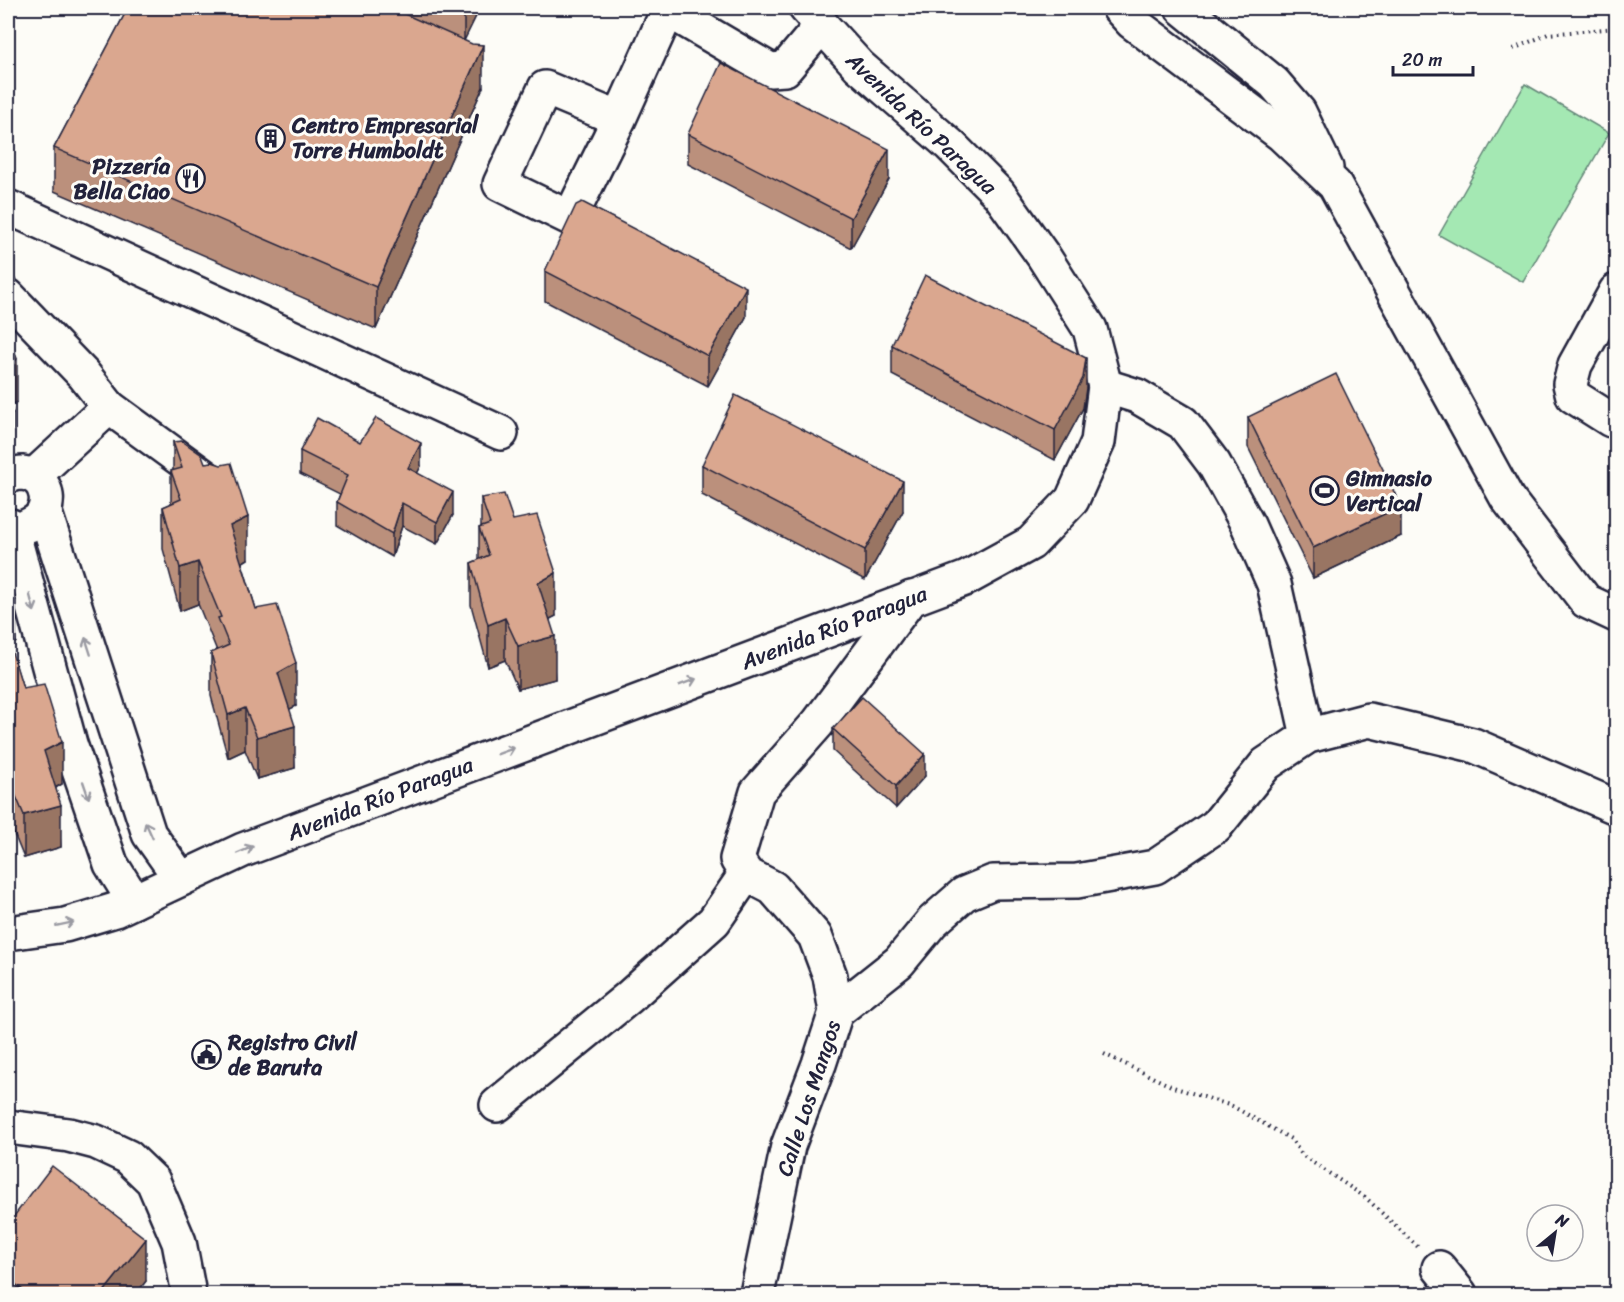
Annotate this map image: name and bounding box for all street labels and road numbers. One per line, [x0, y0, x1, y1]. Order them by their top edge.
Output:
street label: Avenida Río Paragua [836, 41, 1008, 205]
street label: Avenida Río Paragua [735, 574, 934, 681]
street label: Avenida Río Paragua [281, 745, 480, 852]
street label: Calle Los Mangos [765, 1015, 852, 1181]

